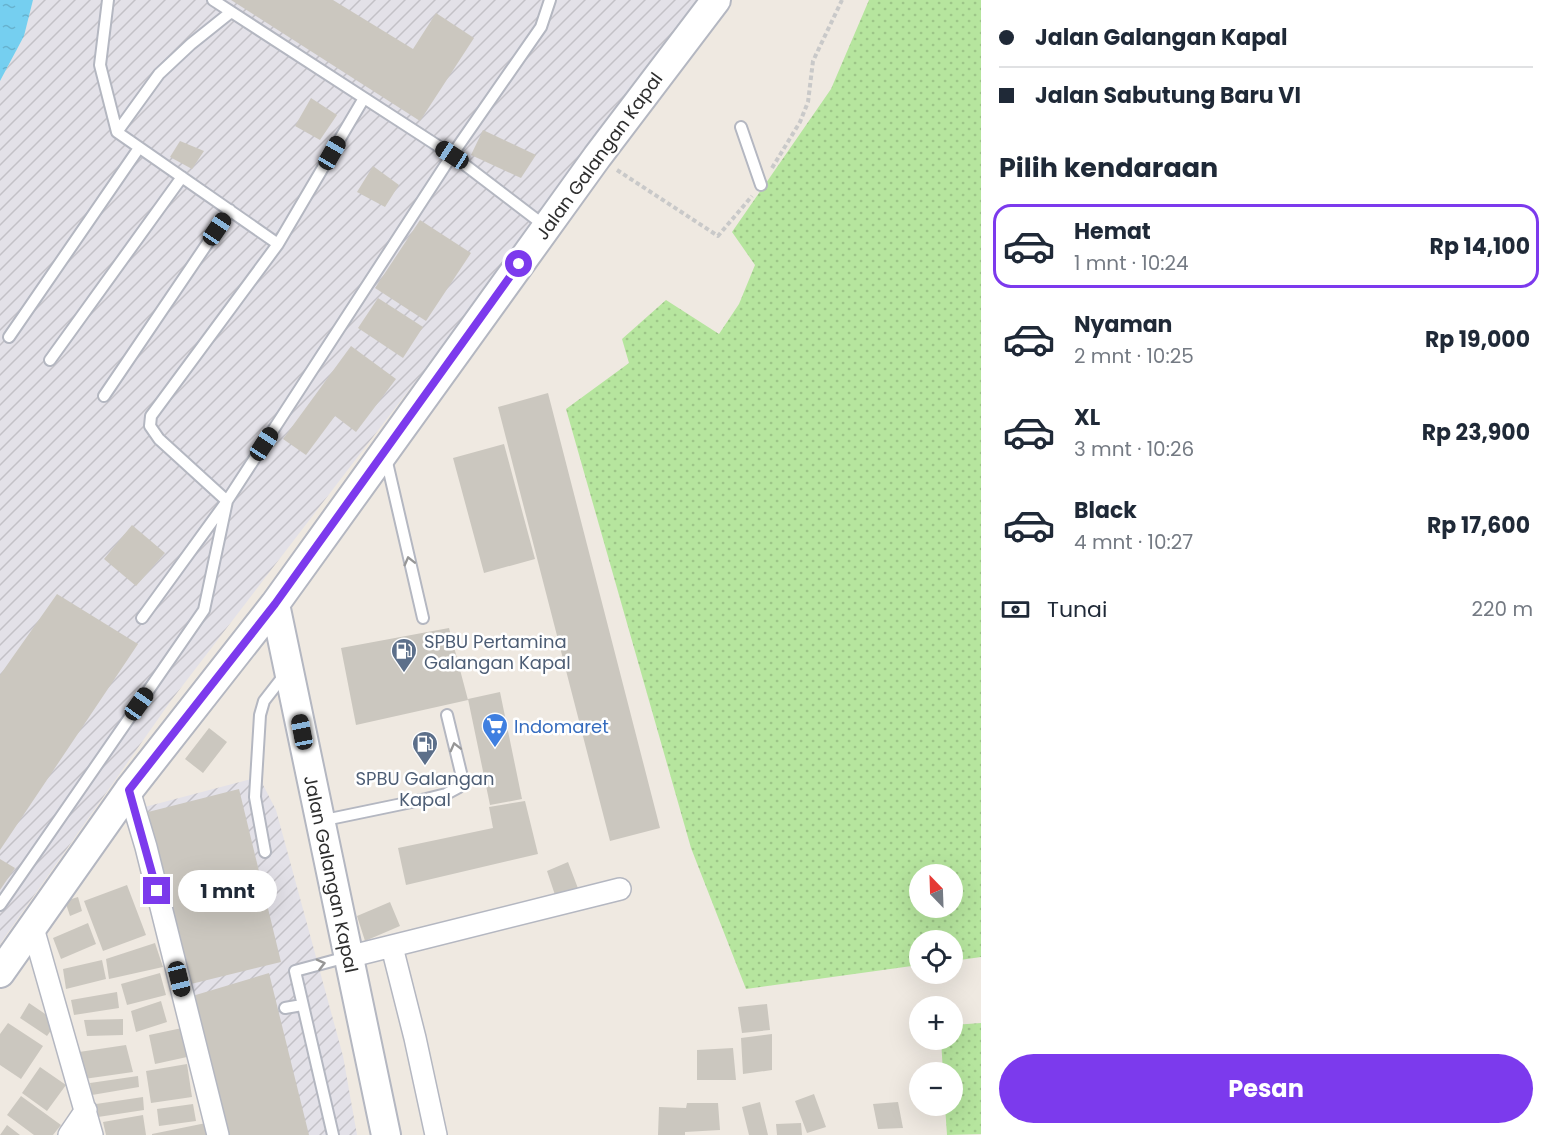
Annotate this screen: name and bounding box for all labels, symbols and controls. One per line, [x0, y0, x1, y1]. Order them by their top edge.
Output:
text: Jalan Galangan Kapal [1035, 22, 1288, 53]
street label: Jalan Galangan Kapal [530, 67, 668, 245]
text: Jalan Sabutung Baru VI [1035, 80, 1301, 111]
car [315, 133, 349, 173]
car [432, 138, 472, 172]
text: Pilih kendaraan [999, 149, 1218, 186]
car [199, 209, 235, 249]
text: Hemat [1074, 216, 1151, 247]
icon: car [1002, 219, 1056, 273]
text: Rp 14,100 [1430, 231, 1530, 262]
text: 1 mnt · 10:24 [1074, 249, 1189, 277]
route start [505, 250, 532, 277]
text: Nyaman [1074, 309, 1172, 340]
icon: car [1002, 312, 1056, 366]
text: Rp 19,000 [1425, 324, 1530, 355]
text: 2 mnt · 10:25 [1074, 342, 1194, 370]
text: XL [1074, 402, 1100, 433]
icon: car [1002, 405, 1056, 459]
text: Rp 23,900 [1422, 417, 1530, 448]
car [247, 424, 281, 464]
text: 3 mnt · 10:26 [1074, 435, 1194, 463]
text: Black [1074, 495, 1137, 526]
icon: car [1002, 498, 1056, 552]
text: Rp 17,600 [1427, 510, 1530, 541]
text: 4 mnt · 10:27 [1074, 528, 1193, 556]
one-way arrow [404, 557, 417, 567]
icon: cash [999, 593, 1032, 626]
text: Tunai [1047, 594, 1107, 625]
text: 220 m [1472, 595, 1533, 623]
place label: SPBU Pertamina Galangan Kapal [424, 629, 571, 675]
fuel station icon: SPBU Pertamina Galangan Kapal [389, 636, 419, 674]
car [121, 684, 157, 724]
supermarket icon: Indomaret [480, 711, 510, 749]
car [290, 713, 314, 751]
place label: Indomaret [514, 714, 609, 739]
fuel station icon: SPBU Galangan Kapal [410, 729, 440, 767]
one-way arrow [449, 743, 462, 753]
place label: SPBU Galangan Kapal [355, 766, 495, 812]
street label: Jalan Galangan Kapal [298, 773, 364, 975]
north arrow [909, 864, 963, 918]
map controls [909, 864, 963, 1116]
callout: 1 mnt [178, 870, 277, 912]
route end [143, 877, 170, 904]
text: 1 mnt [200, 877, 255, 905]
button: locate [909, 930, 963, 984]
car [166, 959, 192, 999]
one-way arrow [316, 959, 326, 971]
button: + [909, 996, 963, 1050]
button: Pesan [999, 1054, 1533, 1123]
button: − [909, 1062, 963, 1116]

